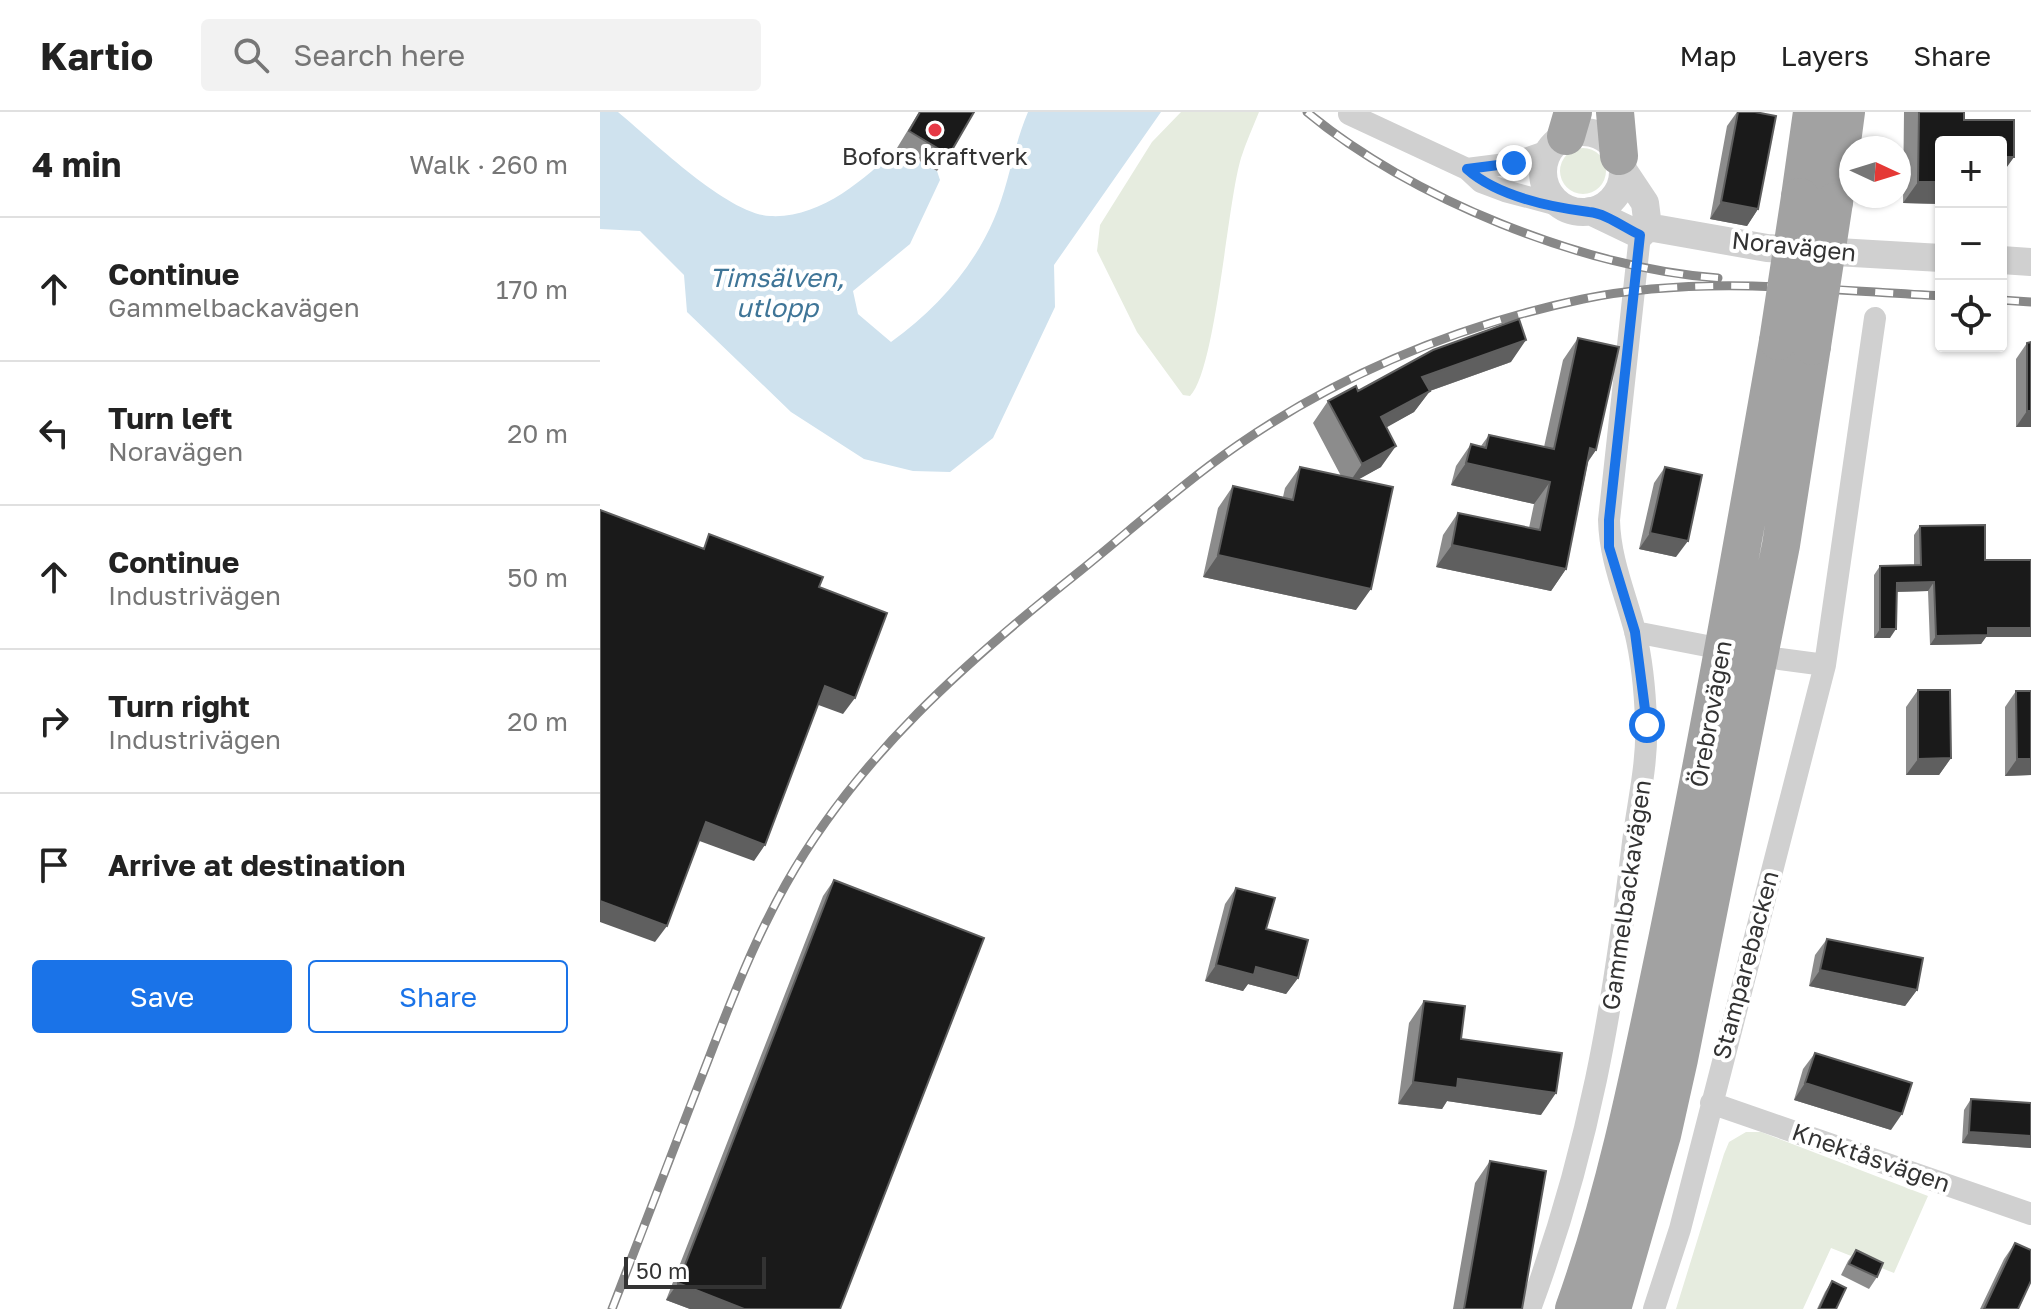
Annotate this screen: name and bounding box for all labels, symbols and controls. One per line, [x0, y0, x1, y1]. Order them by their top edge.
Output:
search box [201, 19, 761, 91]
text: Kartio [40, 33, 153, 78]
icon: search [229, 33, 273, 77]
text: Search here [293, 37, 465, 73]
text: Map [1679, 39, 1737, 72]
text: Layers [1781, 39, 1869, 72]
text: Share [1913, 39, 1991, 72]
marker: Bofors kraftverk [926, 121, 944, 139]
north arrow [1839, 136, 1911, 208]
map controls [1935, 136, 2007, 352]
button: + [1935, 136, 2007, 208]
place label: Bofors kraftverk [842, 141, 1028, 170]
text: 4 min [32, 144, 121, 184]
route end [1496, 145, 1532, 181]
text: Walk · 260 m [409, 149, 568, 180]
button: − [1935, 208, 2007, 280]
street label: Noravägen [1731, 225, 1858, 266]
text: Continue [108, 256, 239, 292]
water label: Timsälven, utlopp [709, 262, 845, 323]
icon: ahead [32, 267, 76, 311]
text: 170 m [496, 274, 568, 305]
button: locate [1935, 280, 2007, 352]
text: Gammelbackavägen [108, 292, 360, 323]
text: Turn left [108, 400, 233, 436]
icon: left [32, 411, 76, 455]
text: 20 m [507, 418, 568, 449]
text: Noravägen [108, 436, 243, 467]
text: Continue [108, 544, 239, 580]
icon: ahead [32, 555, 76, 599]
text: 50 m [507, 562, 568, 593]
text: Industrivägen [108, 580, 281, 611]
street label: Örebrovägen [1682, 638, 1737, 789]
text: Turn right [108, 688, 250, 724]
icon: right [32, 699, 76, 743]
text: 20 m [507, 706, 568, 737]
route start [1629, 707, 1665, 743]
text: Industrivägen [108, 724, 281, 755]
street label: Gammelbackavägen [1595, 778, 1656, 1012]
icon: arrive [32, 843, 76, 887]
text: Arrive at destination [108, 847, 405, 883]
street label: Stamparebacken [1705, 867, 1784, 1062]
button: Save [32, 960, 292, 1033]
button: Share [308, 960, 568, 1033]
street label: Knektåsvägen [1789, 1116, 1954, 1197]
scale bar [624, 1253, 766, 1289]
text: 50 m [636, 1257, 687, 1284]

